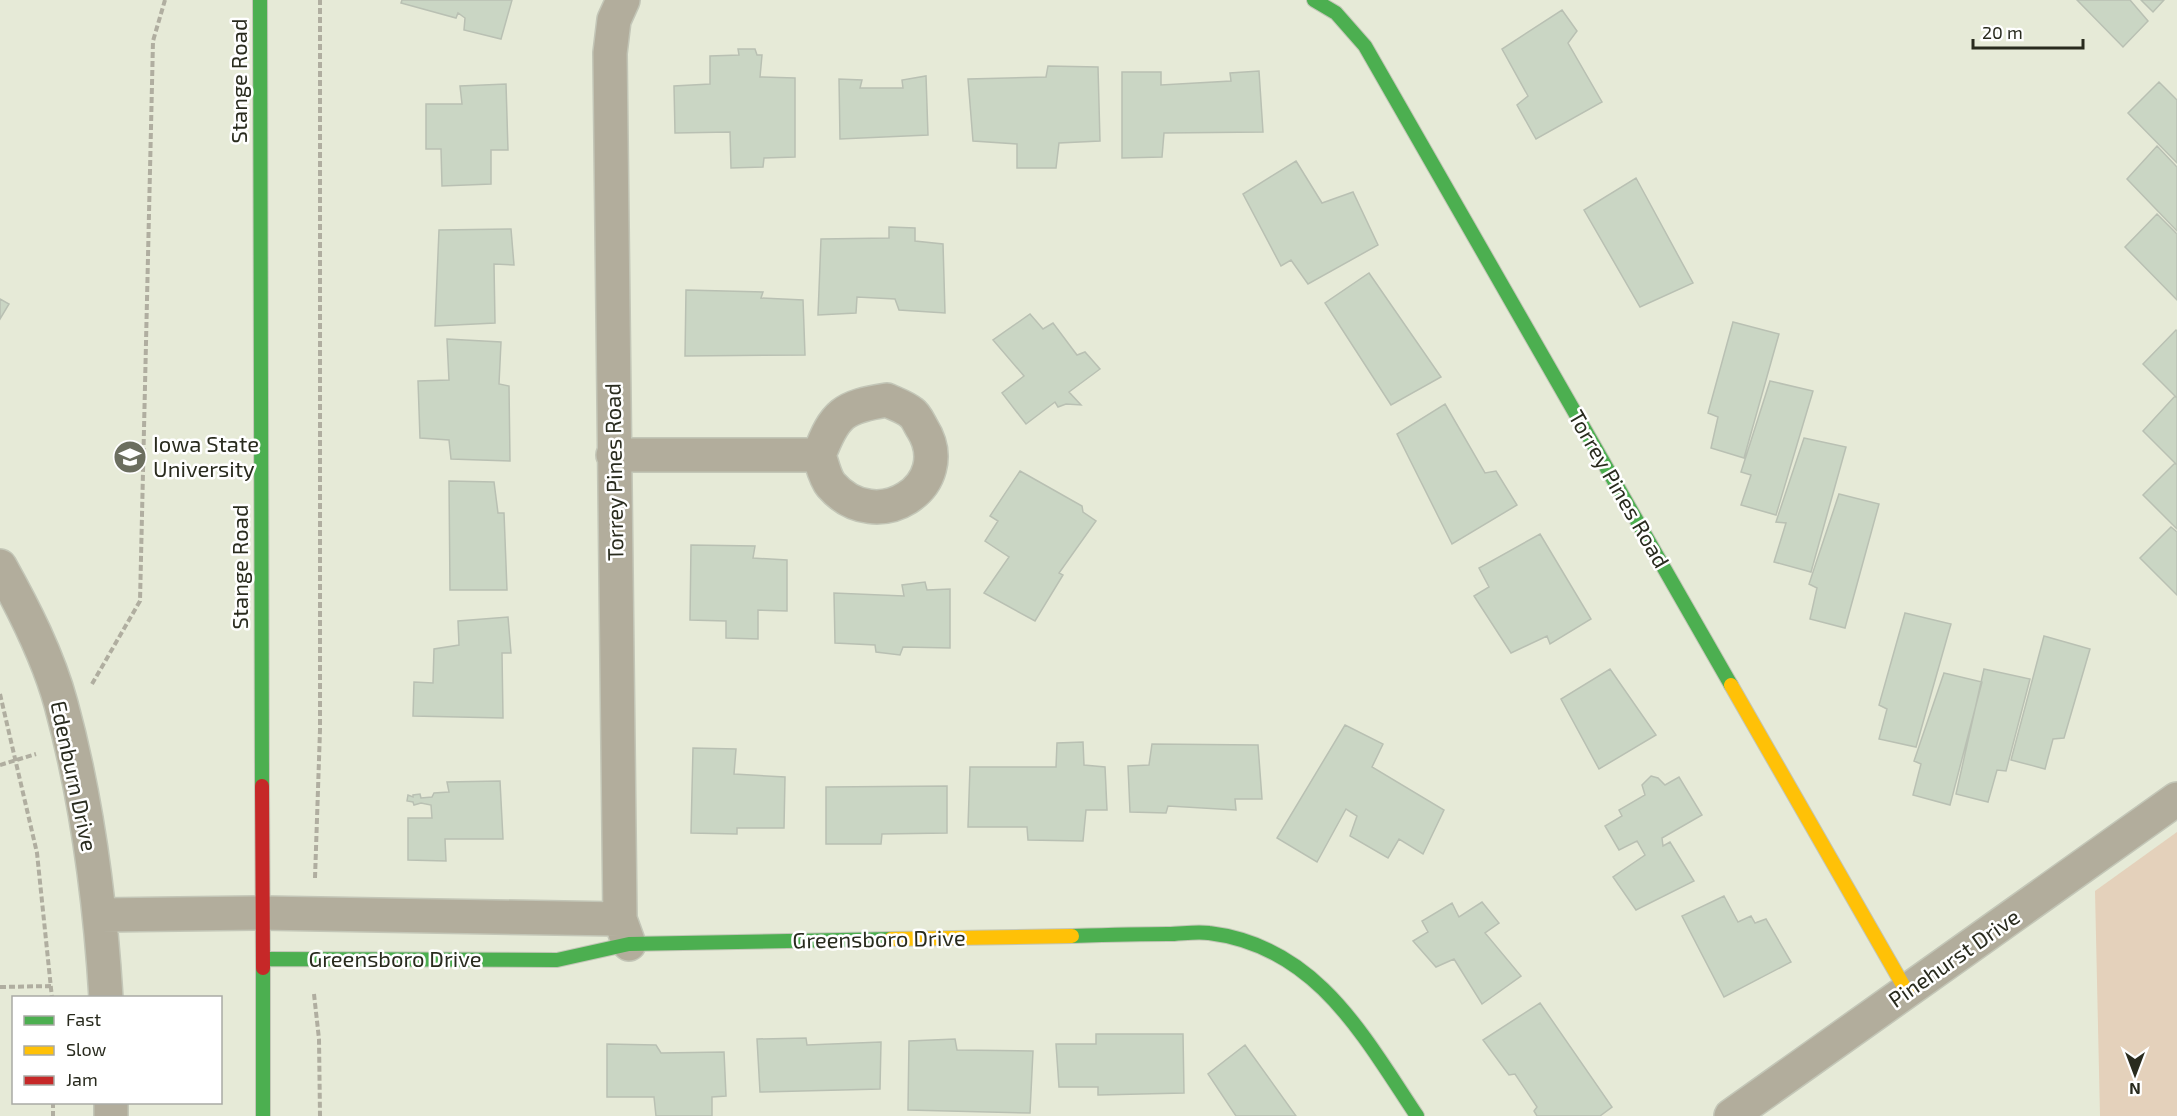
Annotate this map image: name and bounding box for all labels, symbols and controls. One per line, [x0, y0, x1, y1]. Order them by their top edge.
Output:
scale bar [1973, 12, 2082, 50]
street label: Stange Road [225, 18, 251, 144]
text: 20 m [1982, 21, 2023, 43]
street label: Torrey Pines Road [598, 383, 628, 561]
street label: Torrey Pines Road [1564, 405, 1676, 572]
place label: Iowa State University [153, 430, 259, 481]
school or university icon: Iowa State University [112, 439, 148, 475]
street label: Stange Road [226, 504, 252, 630]
street label: Edenburn Drive [46, 698, 104, 853]
street label: Pinehurst Drive [1883, 902, 2024, 1012]
street label: Greensboro Drive [792, 923, 966, 953]
street label: Greensboro Drive [308, 945, 482, 971]
legend [12, 996, 222, 1104]
text: Fast [66, 1008, 101, 1030]
text: Slow [66, 1038, 107, 1060]
north arrow [2105, 1044, 2165, 1104]
text: Jam [66, 1068, 98, 1090]
text: N [2129, 1080, 2141, 1099]

